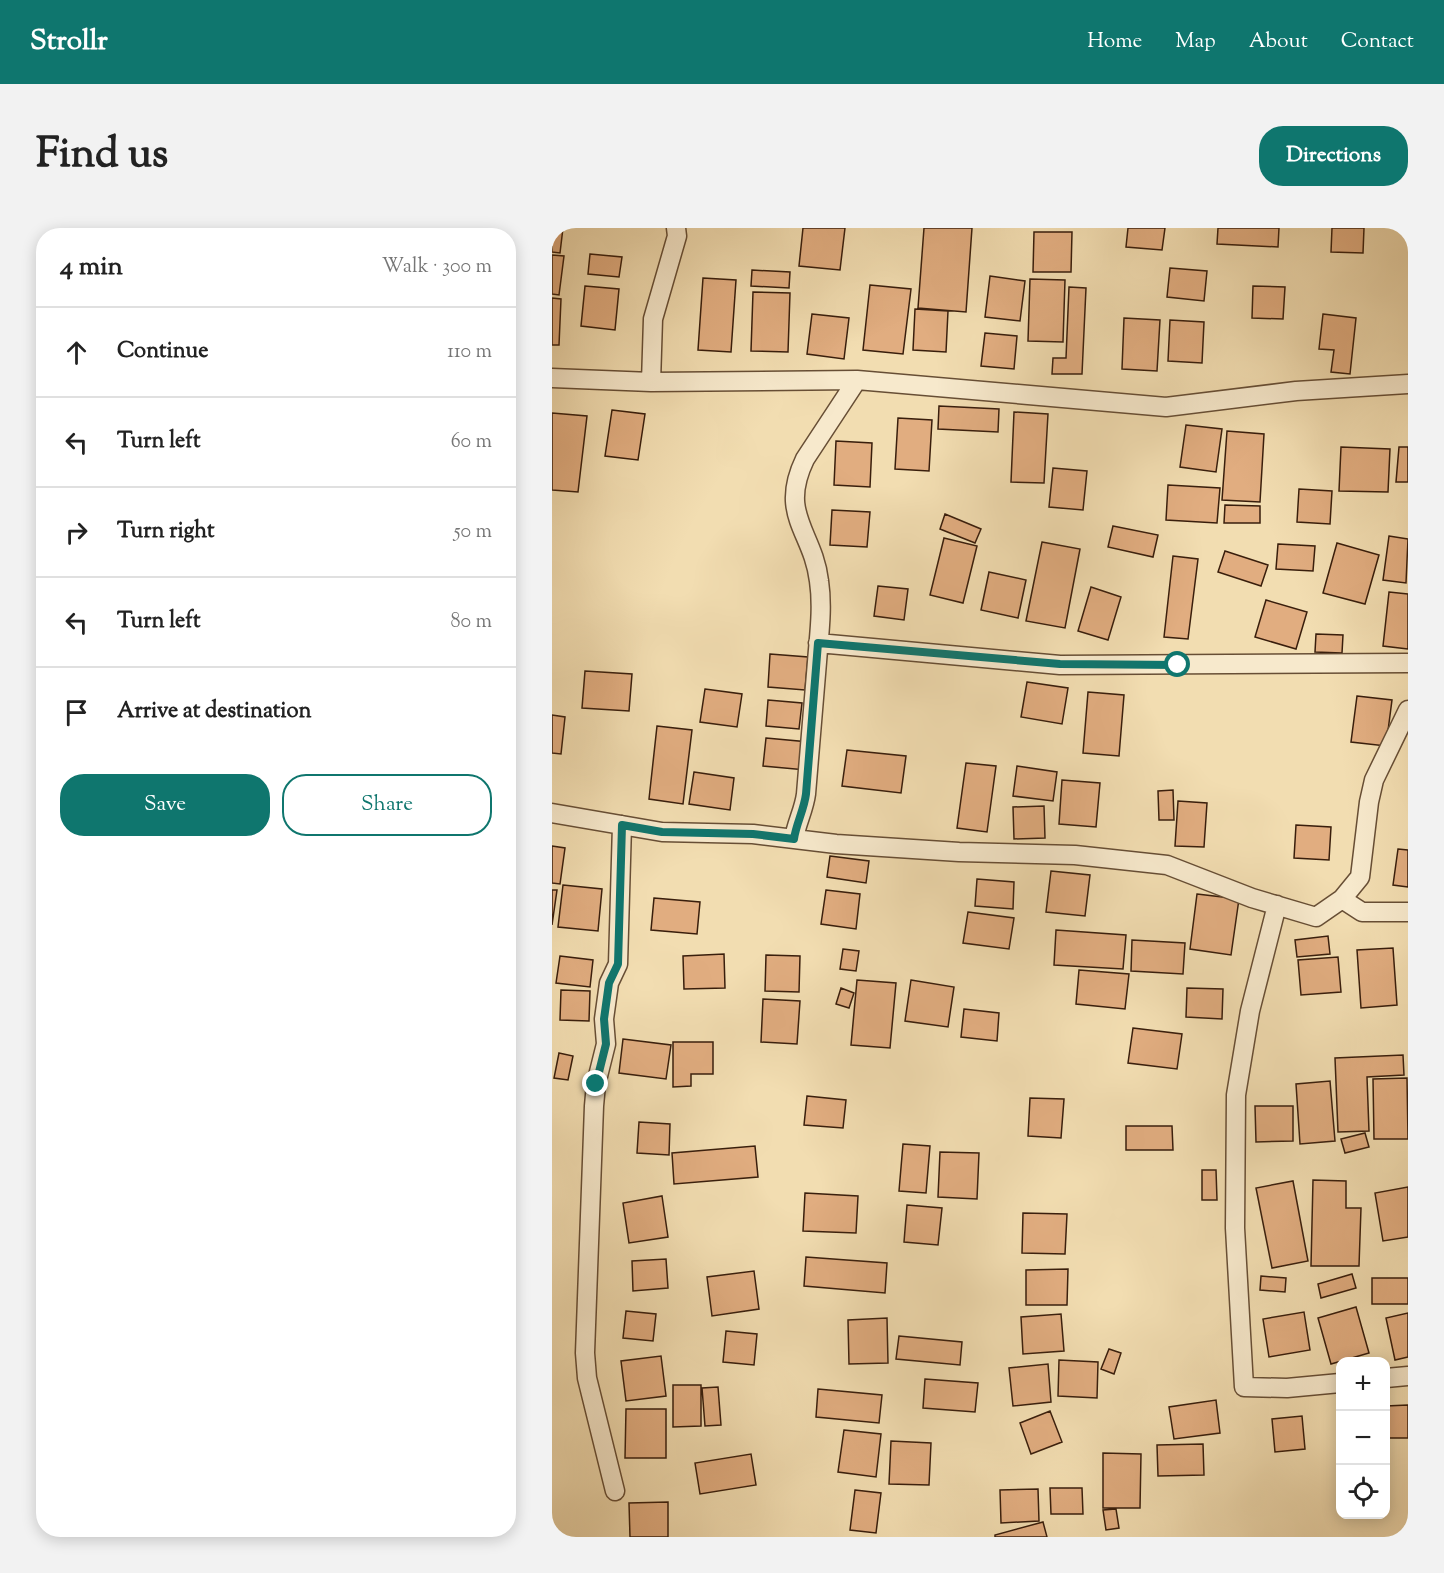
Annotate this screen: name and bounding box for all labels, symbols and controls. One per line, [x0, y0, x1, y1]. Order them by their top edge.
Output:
text: Strollr [30, 22, 108, 62]
text: Home [1087, 27, 1142, 57]
text: Map [1175, 27, 1216, 57]
text: About [1249, 27, 1308, 57]
text: Contact [1341, 27, 1414, 57]
text: Find us [36, 126, 168, 186]
button: Directions [1259, 126, 1408, 186]
text: 4 min [60, 249, 123, 286]
text: Walk · 300 m [382, 253, 492, 282]
icon: ahead [60, 336, 93, 369]
text: Continue [117, 336, 208, 368]
text: 110 m [447, 338, 492, 367]
icon: left [60, 426, 93, 459]
text: Turn left [117, 426, 200, 458]
text: 60 m [451, 428, 492, 457]
icon: right [60, 516, 93, 549]
text: Turn right [117, 516, 214, 548]
text: 50 m [454, 518, 492, 547]
icon: left [60, 606, 93, 639]
text: Turn left [117, 606, 200, 638]
text: 80 m [451, 608, 492, 637]
route start [1164, 651, 1190, 677]
icon: arrive [60, 696, 93, 729]
text: Arrive at destination [117, 696, 312, 728]
button: Save [60, 774, 270, 836]
button: Share [282, 774, 492, 836]
route end [582, 1070, 608, 1096]
map controls [1336, 1357, 1390, 1519]
button: + [1336, 1357, 1390, 1411]
button: − [1336, 1411, 1390, 1465]
button: locate [1336, 1465, 1390, 1519]

